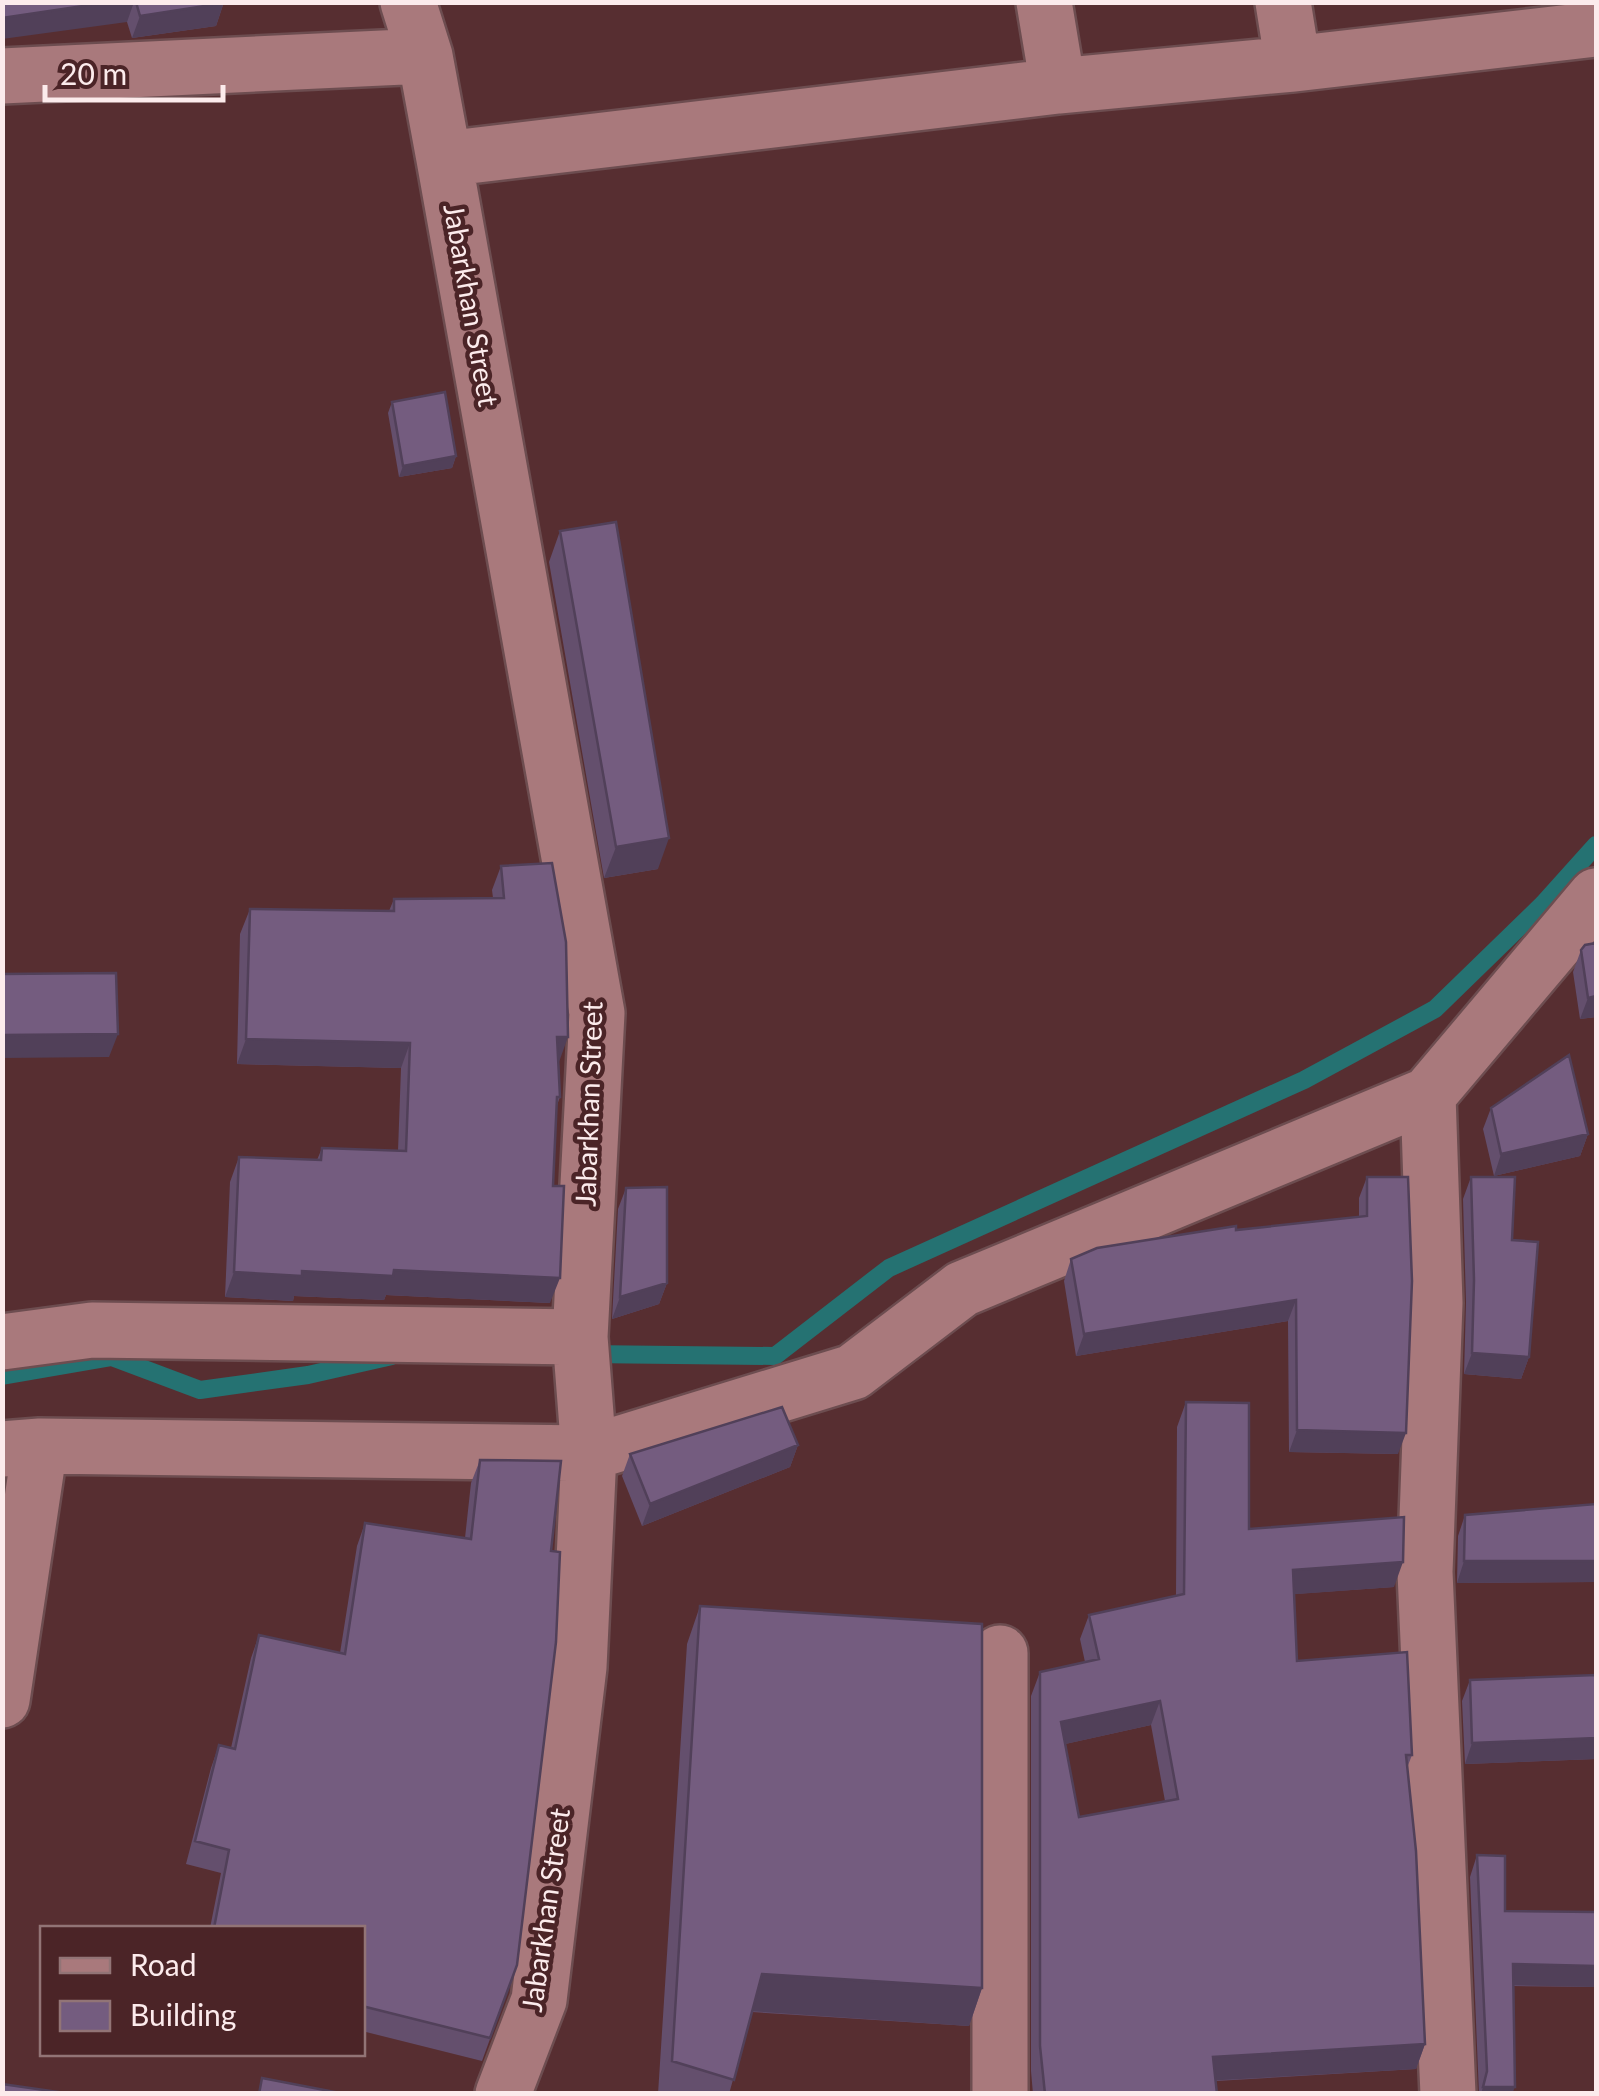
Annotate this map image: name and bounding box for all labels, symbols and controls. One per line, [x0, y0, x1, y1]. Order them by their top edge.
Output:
scale bar [45, 40, 222, 102]
text: 20 m [60, 55, 127, 91]
street label: Jabarkhan Street [437, 201, 507, 409]
street label: Jabarkhan Street [567, 1001, 609, 1207]
street label: Jabarkhan Street [514, 1806, 576, 2014]
legend [40, 1926, 365, 2056]
text: Road [130, 1946, 197, 1982]
text: Building [130, 1996, 236, 2032]

